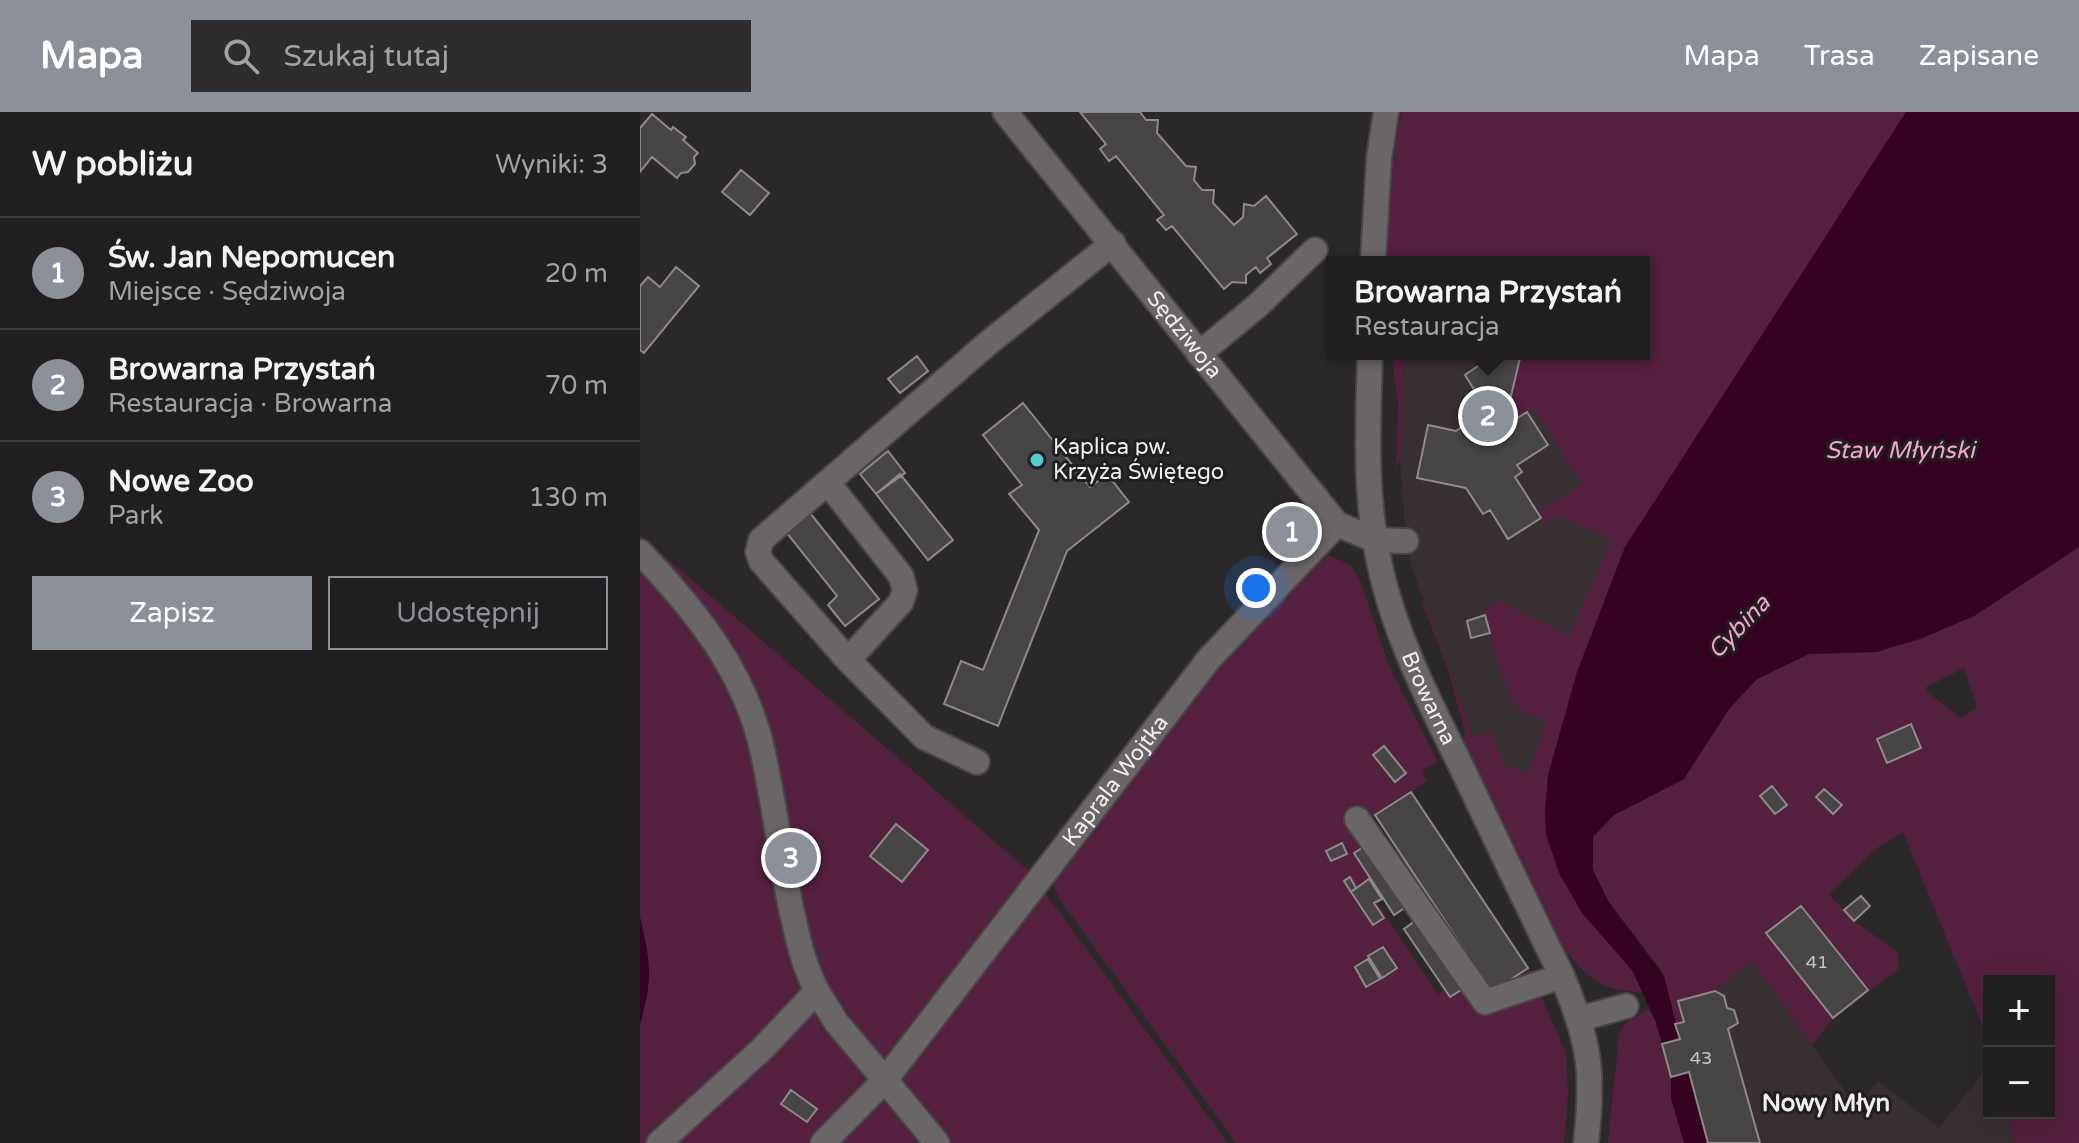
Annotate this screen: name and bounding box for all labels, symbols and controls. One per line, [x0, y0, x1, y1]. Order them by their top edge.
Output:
search box [191, 20, 751, 92]
text: Mapa [40, 33, 143, 79]
icon: search [219, 34, 263, 78]
text: Szukaj tutaj [283, 38, 449, 75]
text: Mapa [1683, 39, 1760, 73]
text: Trasa [1804, 39, 1875, 73]
text: Zapisane [1919, 39, 2039, 73]
text: W pobliżu [32, 144, 193, 185]
text: Wyniki: 3 [495, 149, 608, 180]
text: Św. Jan Nepomucen [108, 239, 395, 276]
popup [1326, 256, 1650, 360]
text: 1 [50, 258, 66, 289]
text: 20 m [545, 258, 608, 289]
text: Browarna Przystań [1354, 274, 1622, 311]
text: Miejsce · Sędziwoja [108, 276, 346, 307]
street label: Sędziwoja [1141, 286, 1228, 384]
text: Restauracja [1354, 311, 1500, 342]
text: Browarna Przystań [108, 351, 376, 388]
text: 2 [50, 370, 66, 401]
text: 70 m [545, 370, 608, 401]
pin: 2 [1462, 386, 1514, 446]
text: Restauracja · Browarna [108, 388, 392, 419]
place label: Kaplica pw. Krzyża Świętego [1053, 434, 1224, 485]
water label: Staw Młyński [1825, 436, 1978, 465]
marker: Kaplica pw. Krzyża Świętego [1028, 451, 1046, 469]
text: Nowe Zoo [108, 463, 254, 500]
text: 3 [50, 482, 66, 513]
text: 130 m [528, 482, 608, 513]
text: Park [108, 500, 164, 531]
pin: 1 [1266, 502, 1318, 562]
your location [1236, 568, 1276, 608]
button: Zapisz [32, 576, 312, 650]
button: Udostępnij [328, 576, 608, 650]
water label: Cybina [1702, 589, 1777, 665]
street label: Browarna [1396, 648, 1462, 749]
street label: Kaprala Wojtka [1057, 710, 1174, 851]
pin: 3 [765, 828, 817, 888]
house number: 41 [1806, 951, 1828, 973]
map controls [1983, 975, 2055, 1119]
button: + [1983, 975, 2055, 1047]
house number: 43 [1690, 1047, 1712, 1069]
button: − [1983, 1047, 2055, 1119]
district label: Nowy Młyn [1762, 1089, 1890, 1118]

